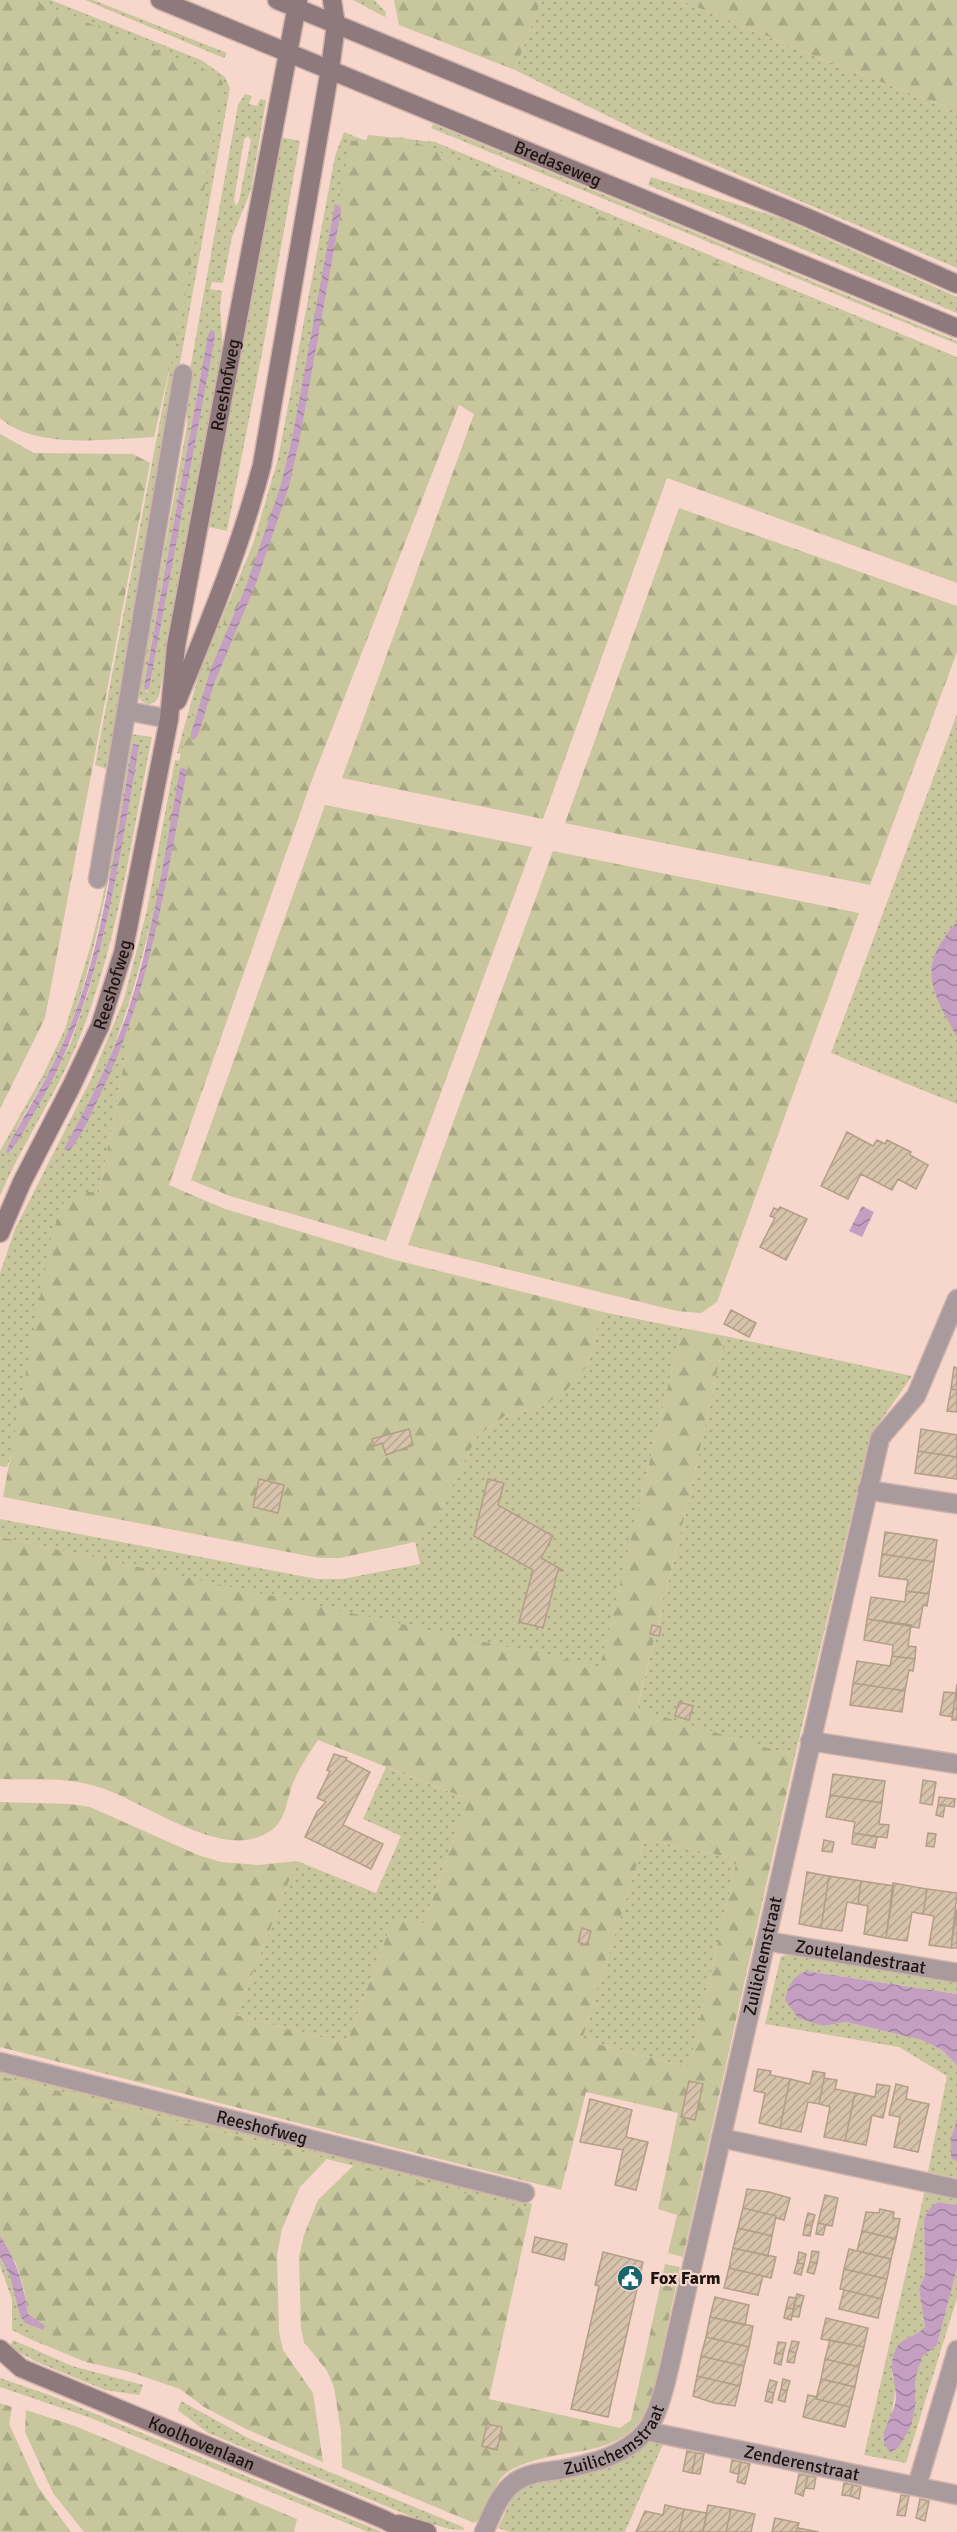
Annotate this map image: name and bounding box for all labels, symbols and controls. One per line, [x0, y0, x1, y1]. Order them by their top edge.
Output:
street label: Bredaseweg [511, 136, 605, 191]
street label: Reeshofweg [206, 337, 245, 433]
street label: Reeshofweg [88, 938, 136, 1033]
street label: Zuilichemstraat [738, 1894, 787, 2017]
street label: Zoutelandestraat [794, 1935, 928, 1979]
street label: Reeshofweg [214, 2105, 310, 2149]
public building icon: Fox Farm [615, 2263, 645, 2293]
place label: Fox Farm [650, 2267, 721, 2289]
street label: Zuilichemstraat [562, 2402, 669, 2480]
street label: Koolhovenlaan [145, 2411, 258, 2475]
street label: Zenderenstraat [742, 2440, 861, 2486]

